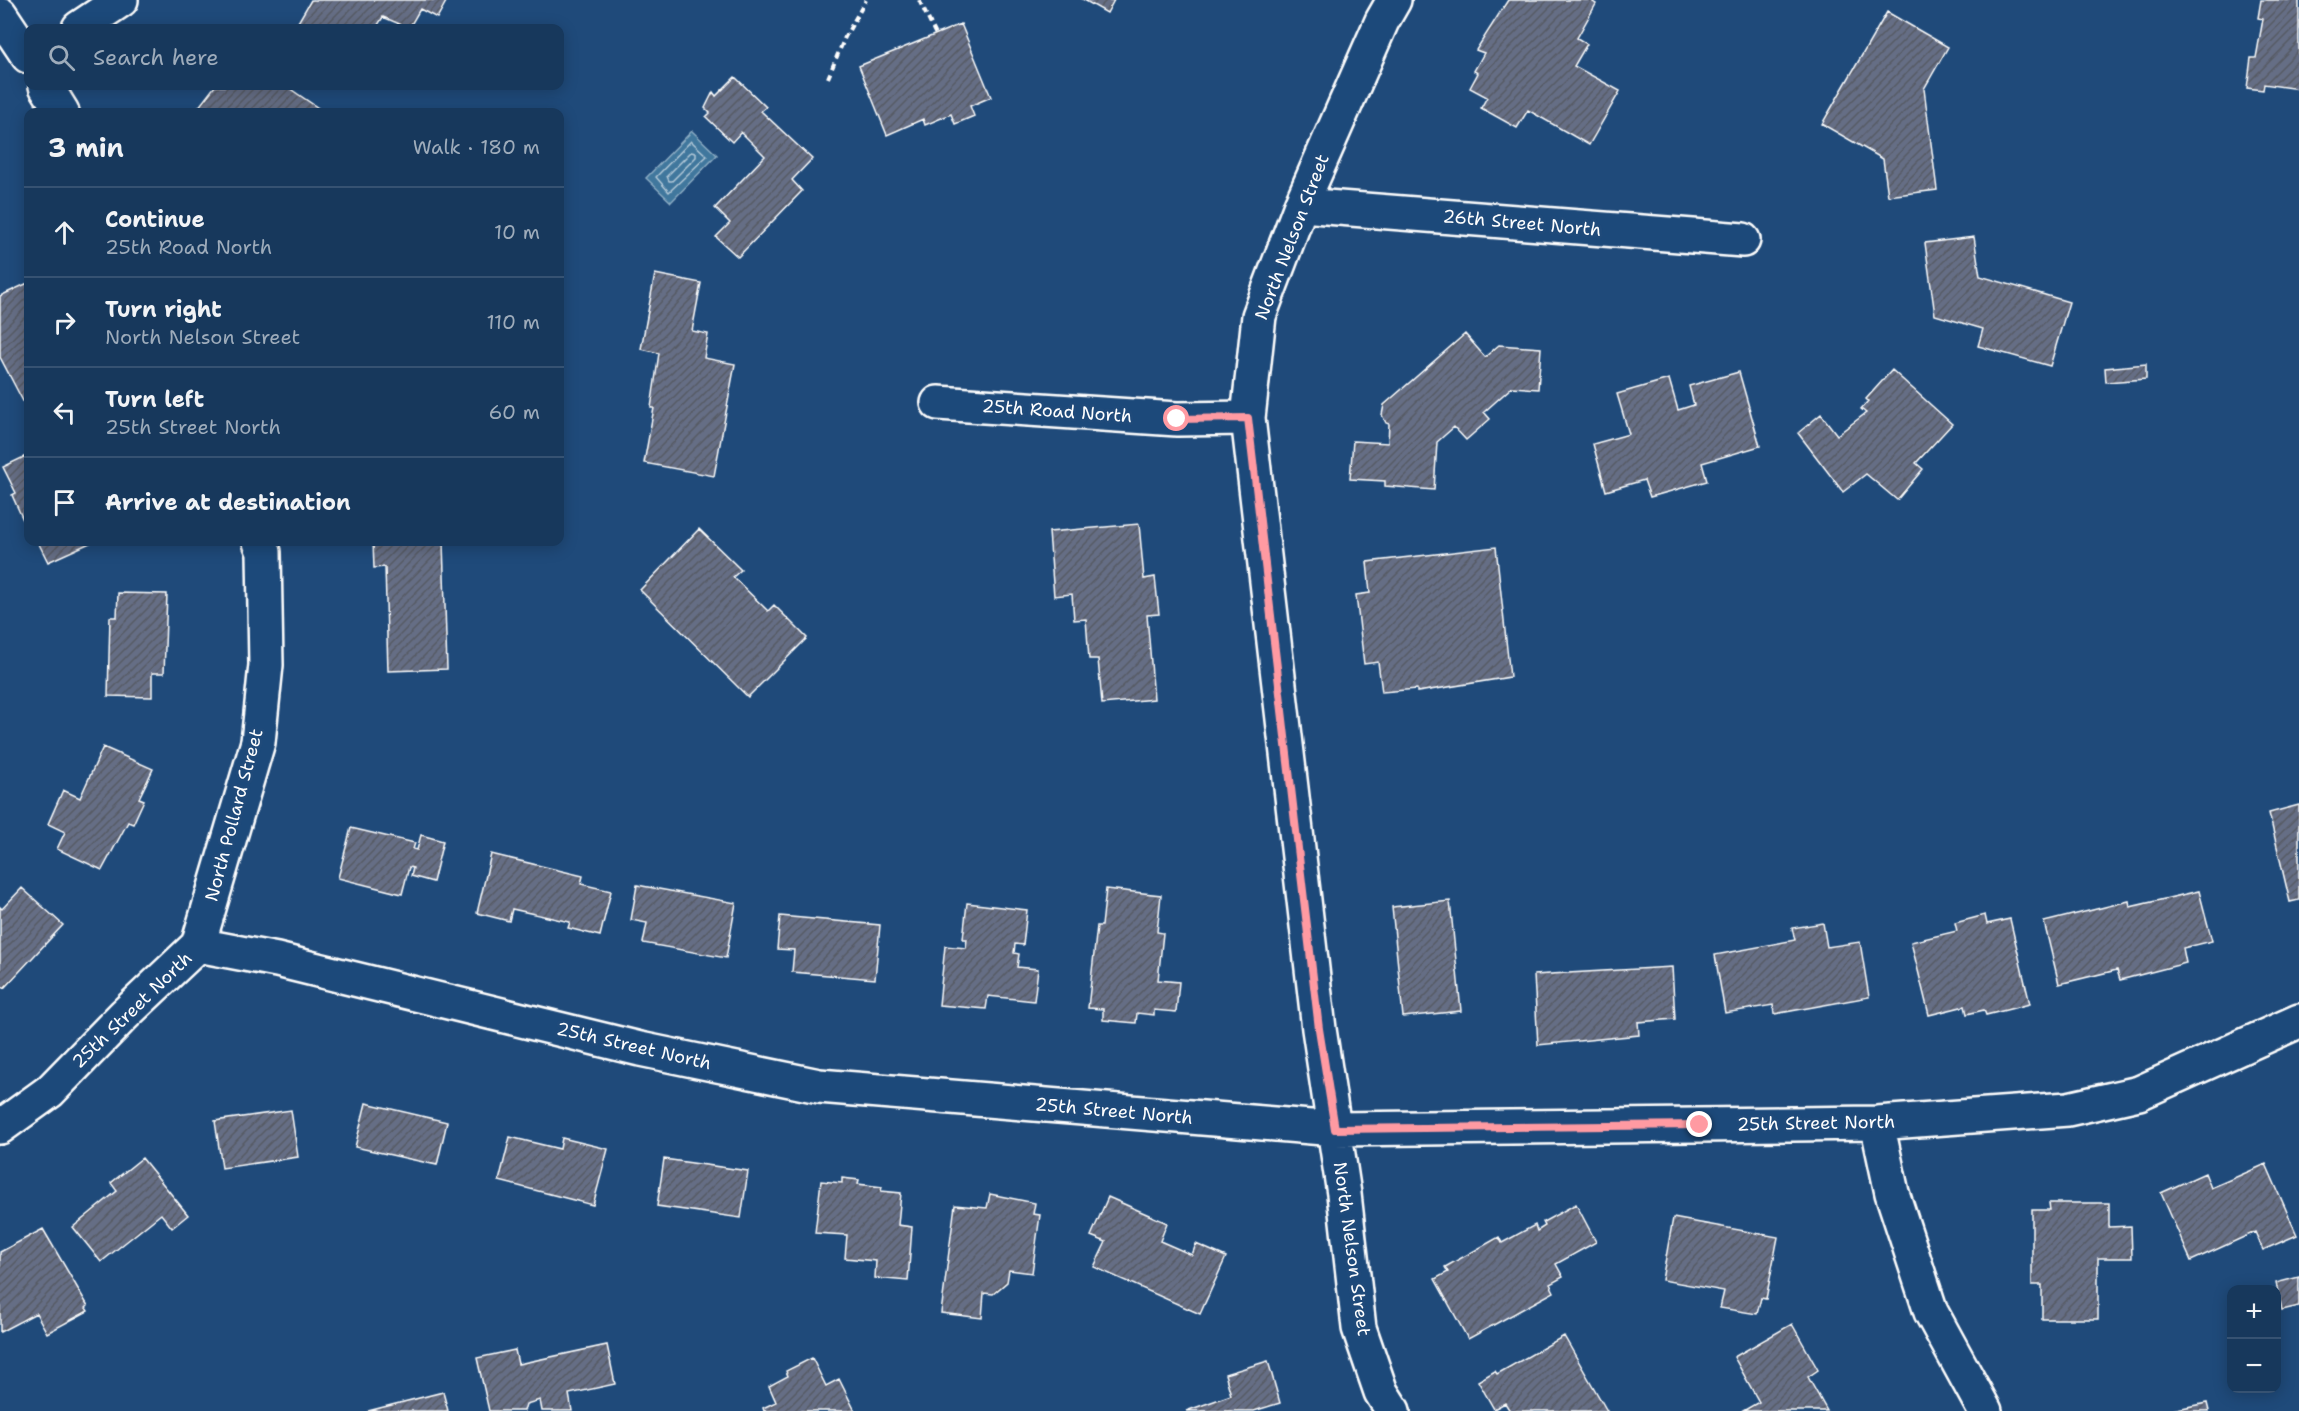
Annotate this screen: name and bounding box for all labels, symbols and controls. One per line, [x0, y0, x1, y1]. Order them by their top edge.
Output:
search box [24, 24, 564, 90]
icon: search [45, 41, 78, 74]
text: Search here [93, 43, 219, 72]
text: 3 min [48, 130, 124, 165]
text: Walk · 180 m [413, 134, 540, 160]
street label: North Nelson Street [1249, 151, 1335, 323]
street label: 26th Street North [1442, 204, 1602, 242]
text: Continue [105, 205, 205, 234]
icon: ahead [48, 216, 81, 249]
text: 10 m [494, 219, 540, 245]
text: 25th Road North [105, 234, 272, 260]
text: Turn right [105, 295, 222, 324]
icon: right [48, 306, 81, 339]
text: 110 m [486, 309, 540, 335]
text: North Nelson Street [105, 324, 300, 350]
text: Turn left [105, 385, 204, 414]
street label: 25th Road North [981, 394, 1133, 428]
icon: left [48, 396, 81, 429]
text: 60 m [488, 399, 540, 425]
route start [1163, 405, 1189, 431]
text: 25th Street North [105, 414, 281, 440]
icon: arrive [48, 486, 81, 519]
text: Arrive at destination [105, 488, 351, 517]
street label: North Pollard Street [199, 726, 269, 904]
street label: 25th Street North [67, 946, 197, 1074]
street label: 25th Street North [554, 1017, 714, 1075]
street label: 25th Street North [1034, 1092, 1194, 1130]
street label: 25th Street North [1737, 1110, 1895, 1136]
route end [1686, 1111, 1712, 1137]
street label: North Nelson Street [1328, 1160, 1376, 1338]
map controls [2227, 1285, 2281, 1393]
button: + [2227, 1285, 2281, 1339]
button: − [2227, 1339, 2281, 1393]

